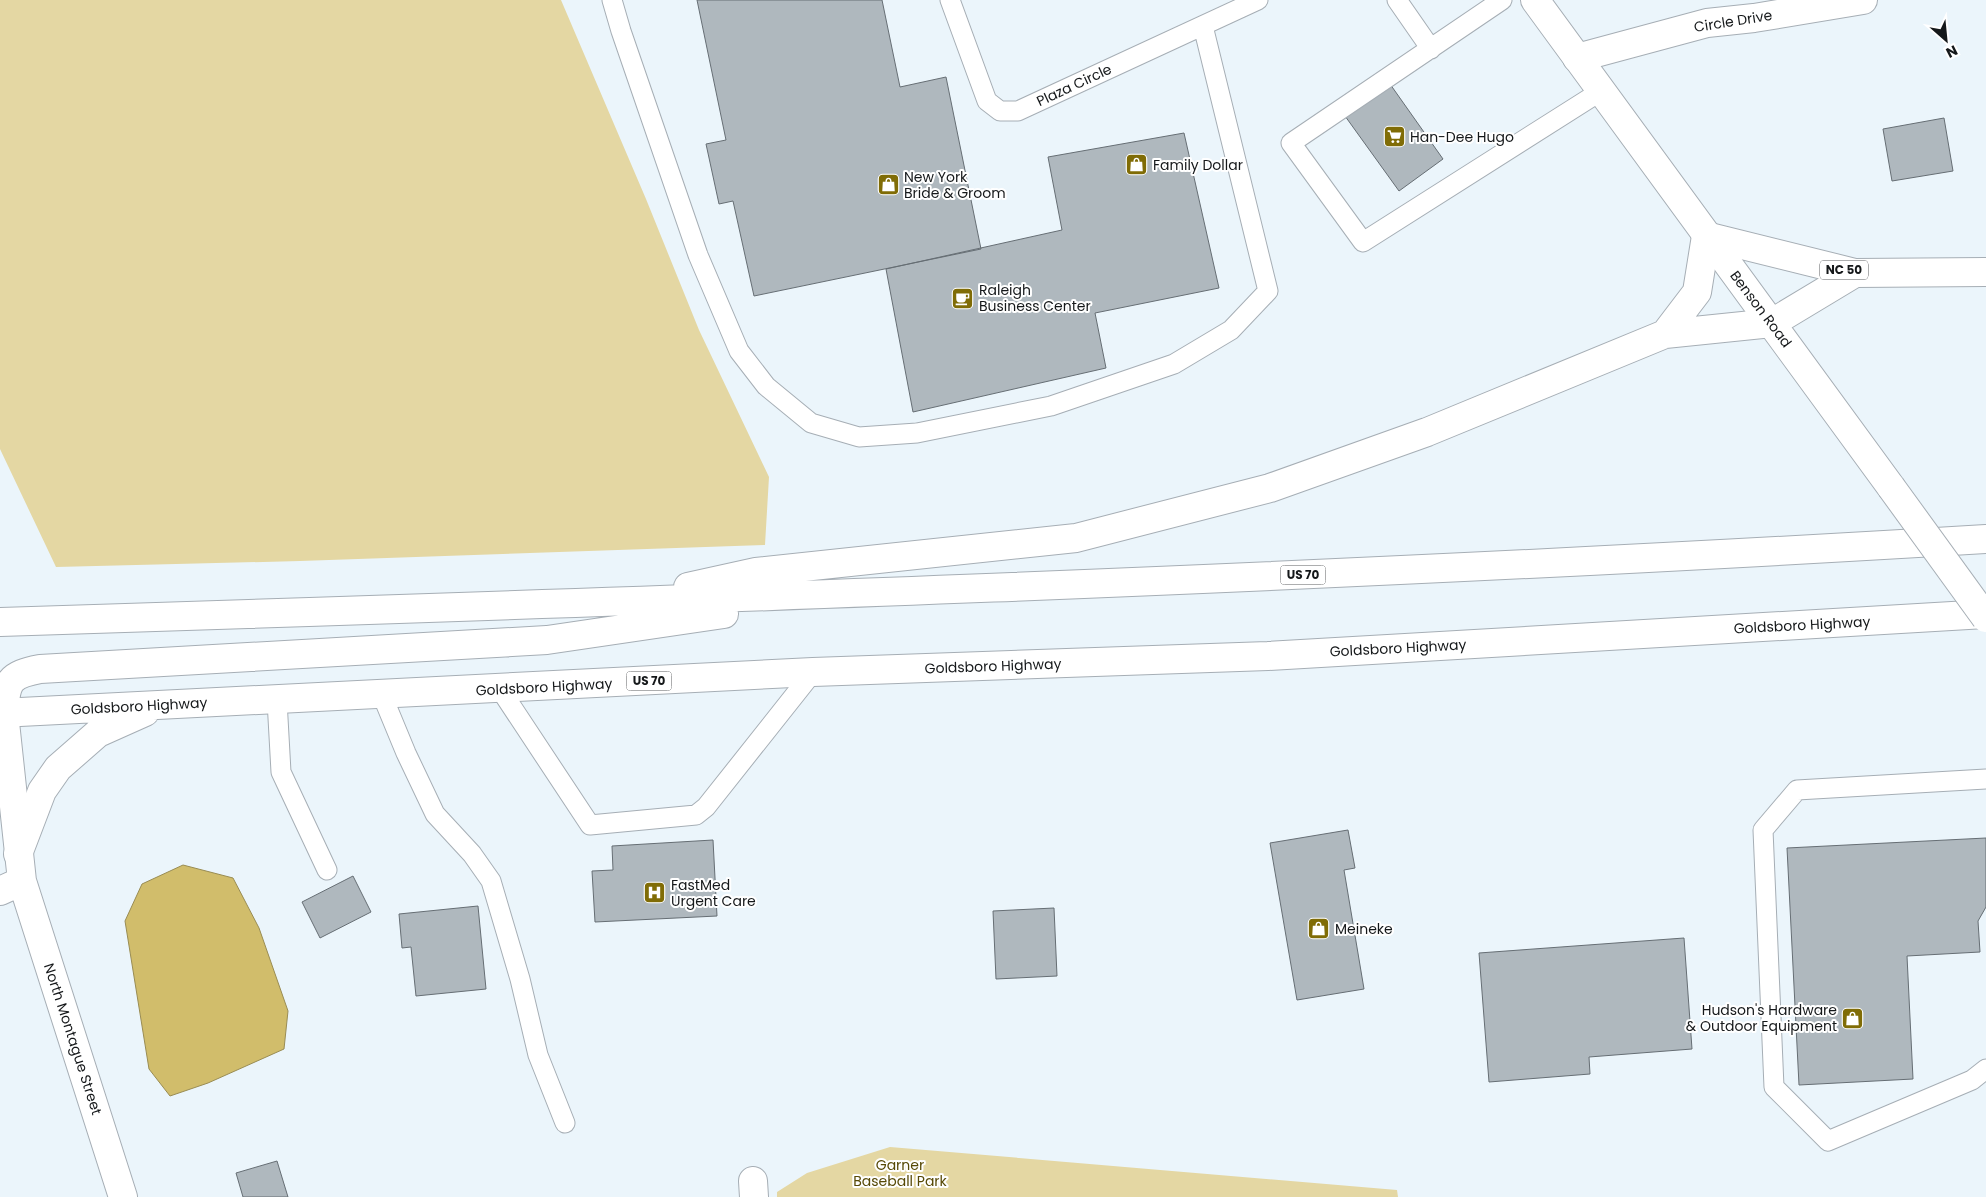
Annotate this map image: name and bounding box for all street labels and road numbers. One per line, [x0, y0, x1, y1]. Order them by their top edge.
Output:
street label: Circle Drive [1692, 5, 1774, 37]
street label: Plaza Circle [1033, 59, 1115, 111]
road number: NC 50 [1820, 260, 1868, 280]
street label: Benson Road [1725, 266, 1797, 352]
road number: US 70 [1280, 566, 1326, 584]
street label: Goldsboro Highway [1733, 611, 1871, 639]
street label: Goldsboro Highway [1329, 634, 1467, 662]
street label: Goldsboro Highway [924, 654, 1062, 678]
road number: US 70 [626, 671, 672, 690]
street label: Goldsboro Highway [475, 673, 613, 701]
street label: Goldsboro Highway [70, 692, 208, 720]
street label: North Montague Street [39, 961, 107, 1117]

